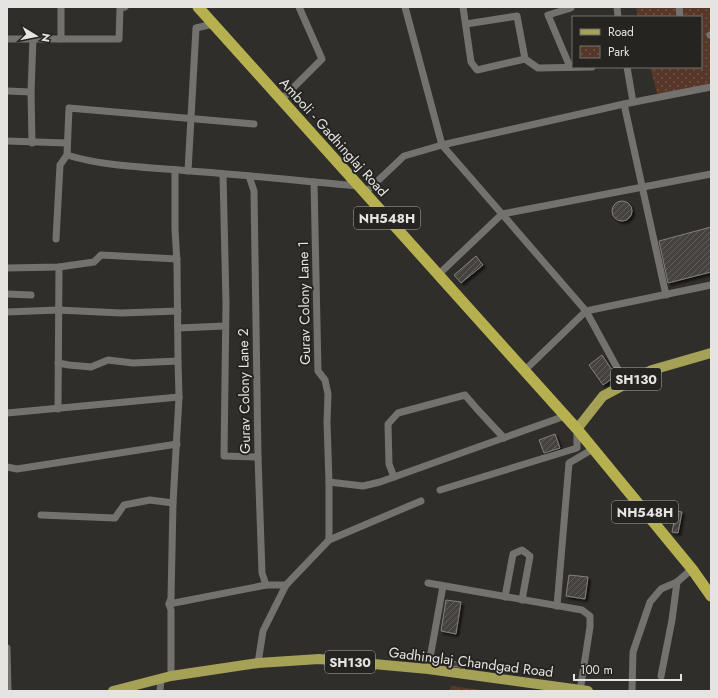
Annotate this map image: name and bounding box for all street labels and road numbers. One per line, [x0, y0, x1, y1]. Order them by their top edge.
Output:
street label: Amboli - Gadhinglaj Road [275, 73, 393, 201]
road number: NH548H [354, 207, 420, 229]
street label: Gurav Colony Lane 1 [293, 241, 315, 365]
street label: Gurav Colony Lane 2 [233, 328, 255, 454]
road number: SH130 [611, 368, 661, 390]
road number: NH548H [612, 501, 678, 523]
street label: Gadhinglaj Chandgad Road [388, 642, 554, 682]
road number: SH130 [325, 651, 375, 673]

